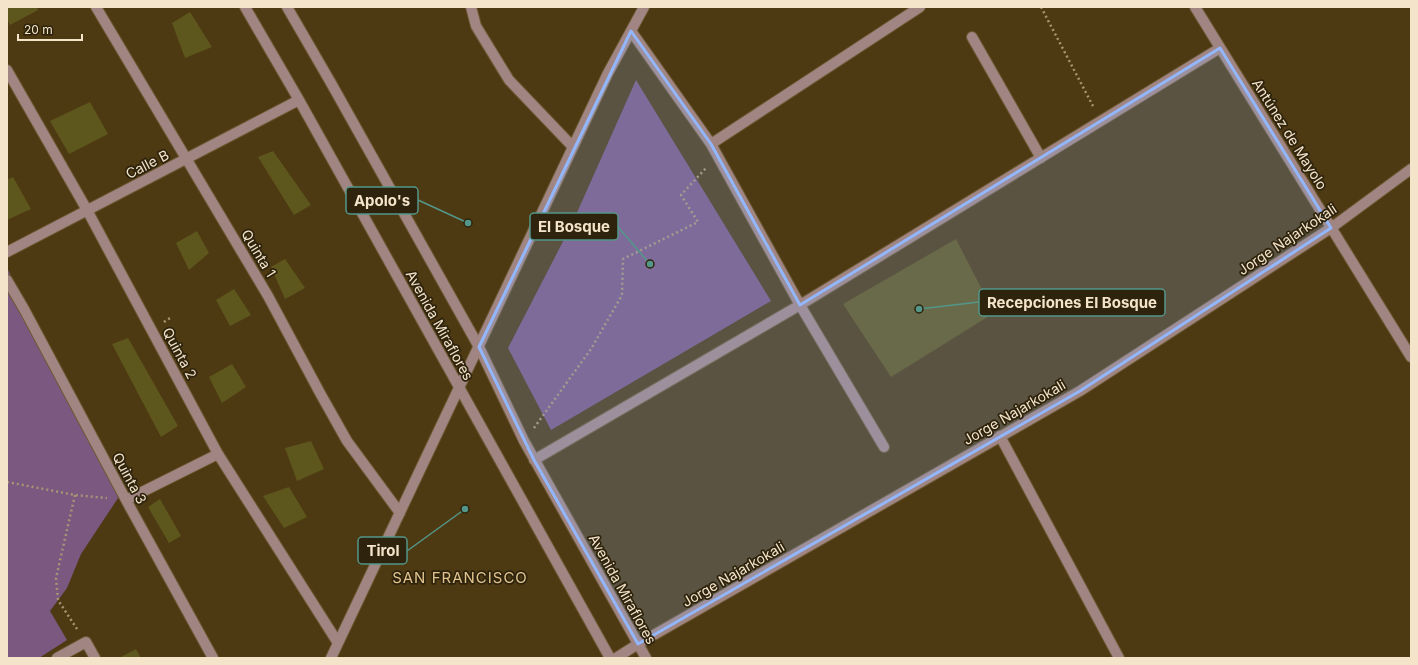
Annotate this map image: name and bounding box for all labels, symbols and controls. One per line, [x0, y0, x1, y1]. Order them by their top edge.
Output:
scale bar [18, 16, 82, 42]
text: 20 m [24, 22, 53, 37]
street label: Antúnez de Mayolo [1249, 75, 1331, 193]
street label: Calle B [123, 146, 171, 182]
callout: Apolo's [346, 187, 418, 214]
text: Apolo's [354, 191, 410, 210]
street label: Jorge Najarkokali [1234, 200, 1340, 278]
callout: El Bosque [530, 213, 618, 240]
text: El Bosque [538, 217, 610, 236]
street label: Quinta 1 [238, 226, 280, 280]
street label: Avenida Miraflores [403, 267, 477, 383]
callout: Recepciones El Bosque [979, 289, 1165, 316]
text: Recepciones El Bosque [987, 293, 1157, 312]
street label: Quinta 2 [159, 324, 201, 382]
street label: Jorge Najarkokali [960, 376, 1068, 448]
street label: Quinta 3 [109, 449, 151, 507]
street label: Avenida Miraflores [586, 531, 660, 647]
callout: Tirol [358, 537, 407, 564]
street label: Jorge Najarkokali [679, 538, 787, 610]
text: Tirol [366, 541, 400, 560]
district label: SAN FRANCISCO [392, 568, 528, 587]

